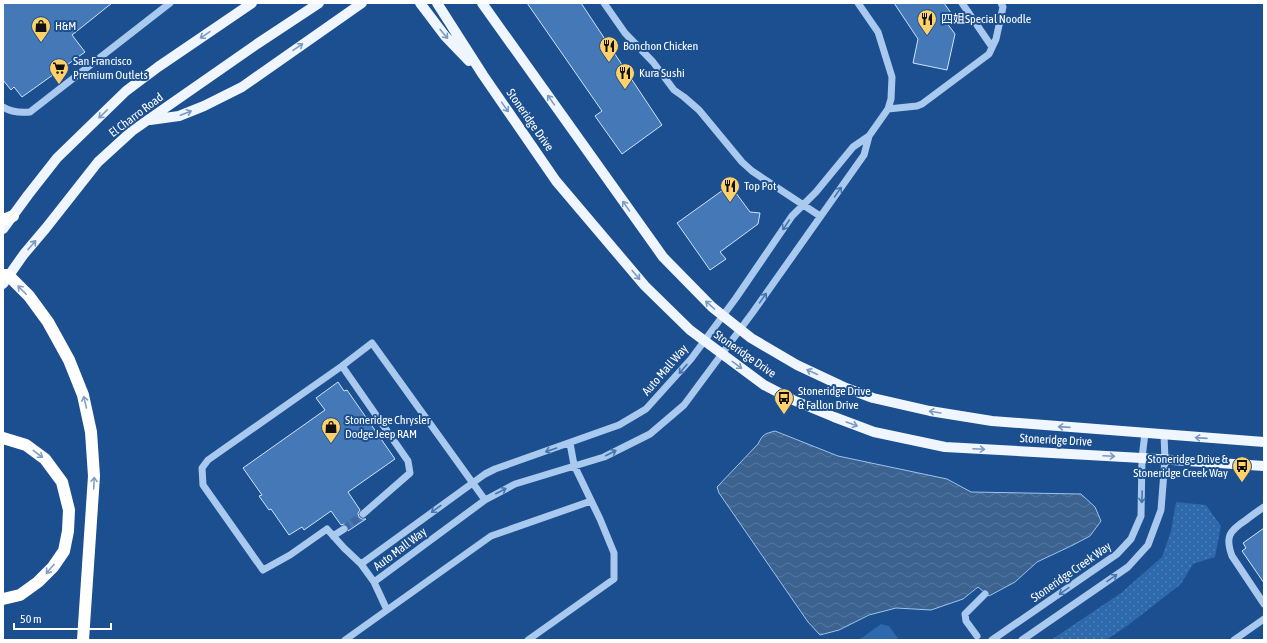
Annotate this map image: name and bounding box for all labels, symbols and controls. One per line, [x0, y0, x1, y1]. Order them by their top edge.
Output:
restaurant icon: 四姐Special Noodle [916, 8, 938, 36]
place label: 四姐Special Noodle [941, 12, 1031, 26]
shop icon: H&M [30, 15, 52, 43]
place label: H&M [55, 19, 76, 33]
one-way arrow [439, 29, 448, 39]
one-way arrow [200, 31, 211, 39]
restaurant icon: Bonchon Chicken [598, 35, 620, 63]
place label: Bonchon Chicken [623, 39, 698, 53]
one-way arrow [292, 43, 303, 51]
place label: San Francisco Premium Outlets [73, 54, 148, 82]
supermarket icon: San Francisco Premium Outlets [48, 57, 70, 85]
restaurant icon: Kura Sushi [614, 62, 636, 90]
place label: Kura Sushi [639, 66, 685, 80]
street label: Stoneridge Drive [503, 86, 557, 154]
street label: El Charro Road [106, 90, 166, 140]
one-way arrow [547, 95, 555, 106]
one-way arrow [501, 101, 509, 112]
one-way arrow [180, 108, 192, 116]
one-way arrow [98, 109, 108, 119]
restaurant icon: Top Pot [719, 175, 741, 203]
place label: Top Pot [744, 179, 777, 193]
one-way arrow [834, 186, 842, 197]
one-way arrow [622, 201, 630, 212]
one-way arrow [782, 219, 790, 230]
one-way arrow [27, 239, 36, 250]
one-way arrow [631, 269, 640, 280]
one-way arrow [17, 285, 27, 295]
one-way arrow [759, 293, 767, 304]
one-way arrow [705, 300, 715, 310]
street label: Stoneridge Drive [711, 327, 779, 381]
street label: Auto Mall Way [639, 342, 691, 398]
one-way arrow [731, 361, 742, 369]
one-way arrow [678, 364, 687, 374]
one-way arrow [806, 368, 818, 375]
place label: Stoneridge Drive & Fallon Drive [798, 384, 871, 412]
bus stop icon: Stoneridge Drive & Fallon Drive [773, 387, 795, 415]
one-way arrow [80, 396, 88, 409]
one-way arrow [929, 408, 942, 416]
place label: Stoneridge Chrysler Dodge Jeep RAM [345, 413, 431, 441]
shop icon: Stoneridge Chrysler Dodge Jeep RAM [320, 416, 342, 444]
one-way arrow [846, 420, 858, 428]
one-way arrow [1058, 423, 1071, 430]
street label: Stoneridge Drive [1019, 431, 1093, 449]
one-way arrow [1195, 434, 1208, 441]
one-way arrow [545, 446, 557, 454]
one-way arrow [972, 446, 985, 453]
one-way arrow [605, 449, 617, 456]
one-way arrow [32, 450, 43, 458]
one-way arrow [1102, 452, 1115, 460]
place label: Stoneridge Drive & Stoneridge Creek Way [1133, 452, 1229, 480]
bus stop icon: Stoneridge Drive & Stoneridge Creek Way [1231, 455, 1253, 483]
one-way arrow [90, 477, 98, 490]
one-way arrow [495, 487, 507, 494]
one-way arrow [1138, 490, 1145, 503]
one-way arrow [431, 504, 442, 513]
street label: Auto Mall Way [371, 524, 429, 573]
street label: Stoneridge Creek Way [1028, 539, 1114, 605]
one-way arrow [46, 564, 55, 574]
one-way arrow [1106, 574, 1117, 582]
one-way arrow [1058, 587, 1069, 595]
scale bar [14, 605, 111, 631]
text: 50 m [20, 612, 42, 626]

